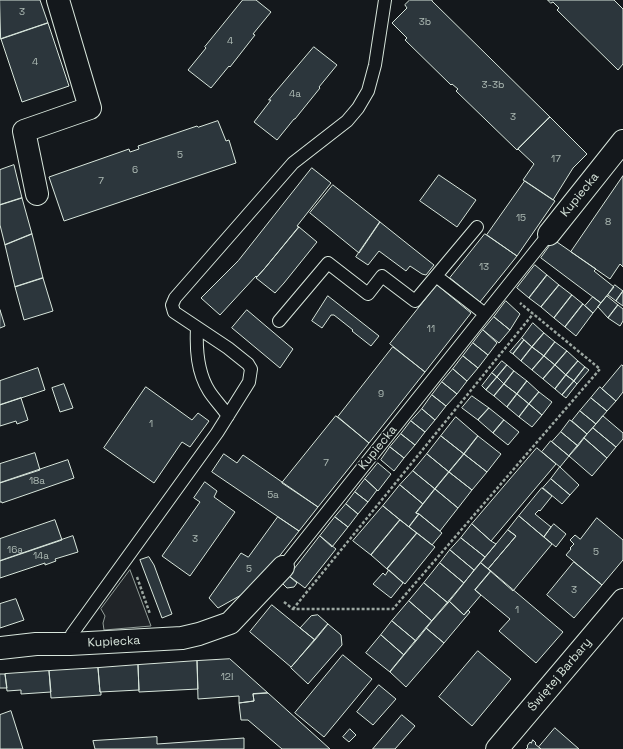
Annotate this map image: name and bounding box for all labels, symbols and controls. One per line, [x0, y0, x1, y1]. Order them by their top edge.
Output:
house number: 3 [19, 6, 25, 18]
house number: 3b [419, 16, 431, 28]
house number: 4 [227, 35, 233, 47]
house number: 4 [32, 56, 38, 68]
house number: 3-3b [481, 79, 505, 91]
house number: 4a [289, 88, 301, 100]
house number: 3 [510, 111, 516, 123]
house number: 5 [177, 149, 183, 161]
house number: 17 [551, 153, 561, 165]
house number: 6 [132, 164, 138, 176]
street label: Kupiecka [558, 170, 602, 220]
house number: 7 [98, 175, 104, 187]
house number: 15 [516, 212, 526, 224]
house number: 8 [605, 216, 611, 228]
house number: 13 [479, 261, 489, 273]
house number: 11 [427, 323, 435, 335]
house number: 9 [378, 388, 384, 400]
house number: 1 [149, 418, 153, 430]
street label: Kupiecka [356, 423, 400, 473]
house number: 7 [323, 457, 329, 469]
house number: 18a [29, 475, 45, 487]
house number: 5a [267, 489, 279, 501]
house number: 3 [192, 533, 198, 545]
house number: 16a [7, 544, 23, 556]
house number: 5 [593, 546, 599, 558]
house number: 14a [33, 550, 49, 562]
house number: 5 [246, 563, 252, 575]
house number: 3 [571, 584, 577, 596]
house number: 1 [515, 604, 519, 616]
street label: Kupiecka [87, 633, 141, 651]
street label: Świętej Barbary [525, 635, 595, 715]
house number: 12I [221, 671, 233, 683]

